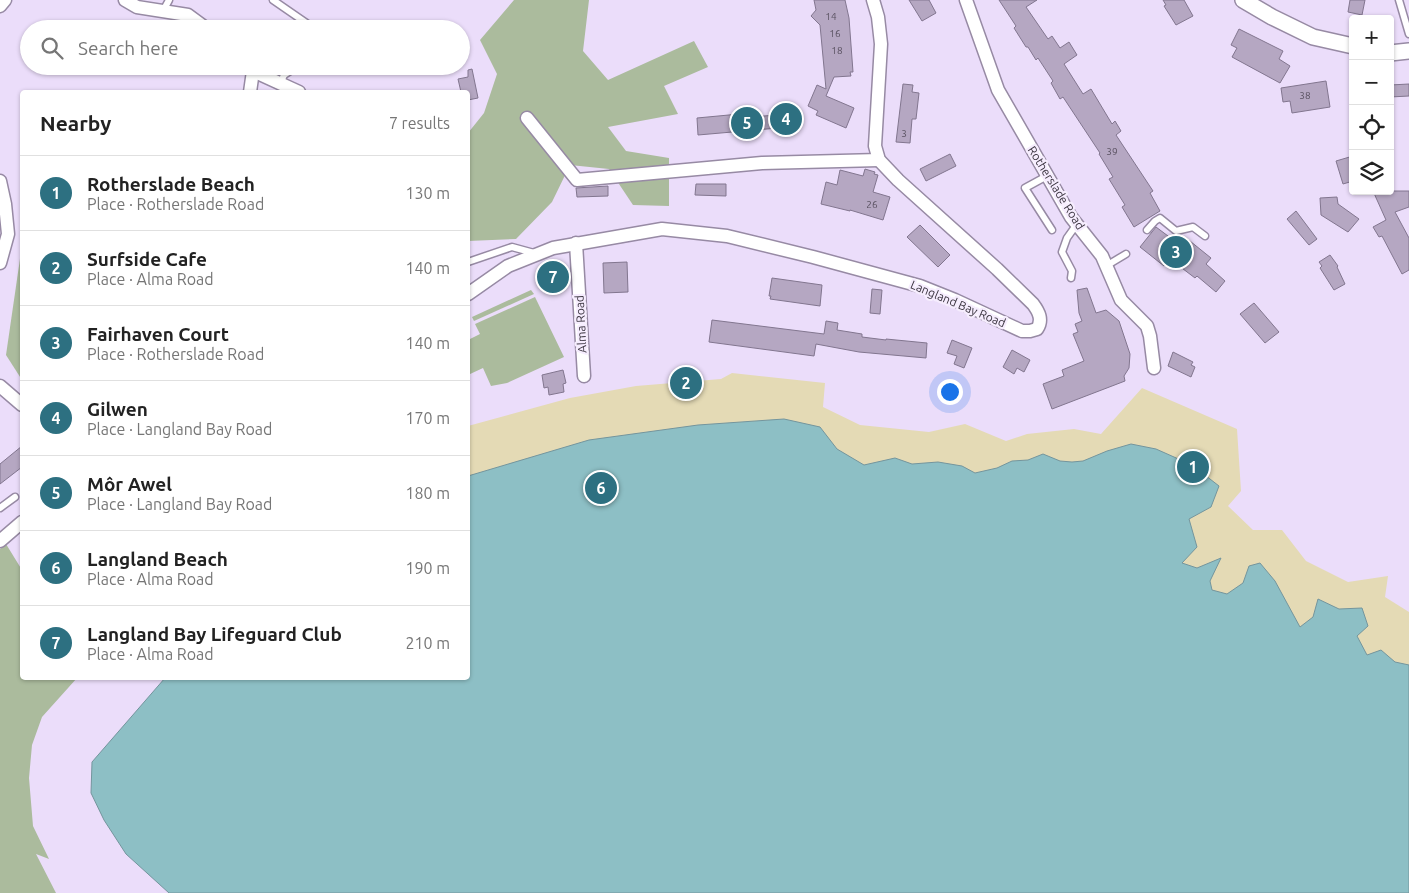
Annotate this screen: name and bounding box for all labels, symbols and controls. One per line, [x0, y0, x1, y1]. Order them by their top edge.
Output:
house number: 14 [825, 11, 837, 22]
map controls [1349, 15, 1394, 195]
button: + [1349, 15, 1394, 60]
search box [20, 20, 470, 75]
house number: 16 [829, 28, 841, 39]
icon: search [38, 34, 66, 62]
text: Search here [78, 37, 178, 59]
house number: 18 [831, 45, 843, 56]
button: − [1349, 60, 1394, 105]
house number: 38 [1299, 90, 1311, 101]
pin: 4 [770, 100, 802, 138]
pin: 5 [731, 104, 763, 142]
button: locate [1349, 105, 1394, 150]
text: Nearby [40, 111, 111, 135]
text: 7 results [389, 114, 450, 132]
house number: 3 [901, 128, 907, 139]
street label: Rotherslade Road [1026, 144, 1087, 232]
house number: 39 [1106, 146, 1118, 157]
button: layers [1349, 150, 1394, 195]
text: Rotherslade Beach [87, 173, 255, 195]
text: 1 [51, 184, 61, 202]
text: 130 m [405, 184, 450, 202]
text: Place · Rotherslade Road [87, 195, 264, 213]
house number: 26 [866, 199, 878, 210]
pin: 3 [1160, 233, 1192, 271]
text: Surfside Cafe [87, 248, 207, 270]
pin: 7 [537, 258, 569, 296]
text: 2 [51, 259, 61, 277]
text: 140 m [405, 259, 450, 277]
text: Place · Alma Road [87, 270, 214, 288]
street label: Langland Bay Road [909, 278, 1008, 329]
street label: Alma Road [572, 295, 589, 353]
text: Fairhaven Court [87, 323, 229, 345]
text: 3 [51, 334, 61, 352]
text: 140 m [405, 334, 450, 352]
text: Place · Rotherslade Road [87, 345, 264, 363]
pin: 2 [670, 364, 702, 402]
your location [937, 379, 963, 405]
text: Gilwen [87, 398, 148, 420]
text: 4 [51, 409, 61, 427]
text: 170 m [405, 409, 450, 427]
text: Place · Langland Bay Road [87, 420, 272, 438]
pin: 1 [1177, 448, 1209, 486]
pin: 6 [585, 469, 617, 507]
text: Môr Awel [87, 473, 172, 495]
text: 5 [51, 484, 61, 502]
text: 180 m [405, 484, 450, 502]
text: Place · Langland Bay Road [87, 495, 272, 513]
text: Langland Beach [87, 548, 228, 570]
text: 6 [51, 559, 61, 577]
text: 190 m [405, 559, 450, 577]
text: Place · Alma Road [87, 570, 214, 588]
text: Langland Bay Lifeguard Club [87, 623, 342, 645]
text: 7 [51, 634, 61, 652]
text: 210 m [405, 634, 450, 652]
text: Place · Alma Road [87, 645, 214, 663]

